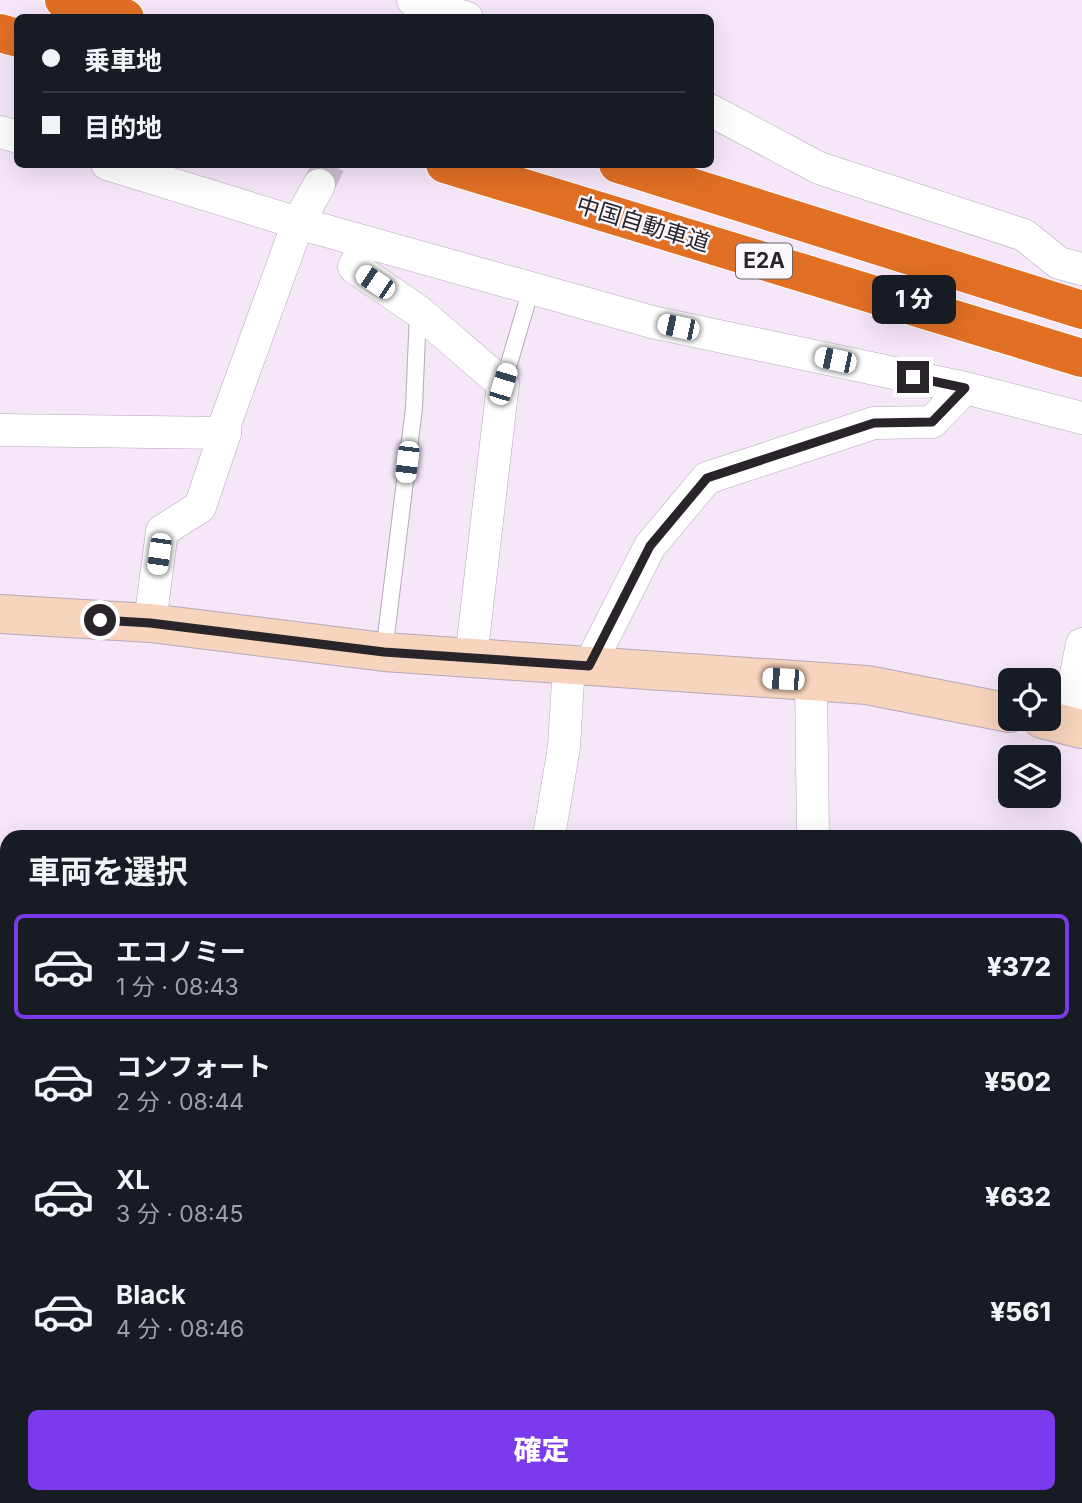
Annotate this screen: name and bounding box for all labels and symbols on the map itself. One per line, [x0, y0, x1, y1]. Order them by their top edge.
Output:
street label: 中国自動車道 [573, 190, 713, 258]
road number: E2A [736, 244, 792, 278]
car [352, 262, 399, 302]
callout: 1 分 [871, 276, 955, 324]
car [656, 312, 701, 342]
car [813, 345, 858, 375]
car [487, 361, 520, 407]
route end [897, 361, 929, 393]
car [395, 440, 420, 484]
car [146, 532, 173, 576]
route start [84, 604, 116, 636]
car [762, 667, 805, 691]

